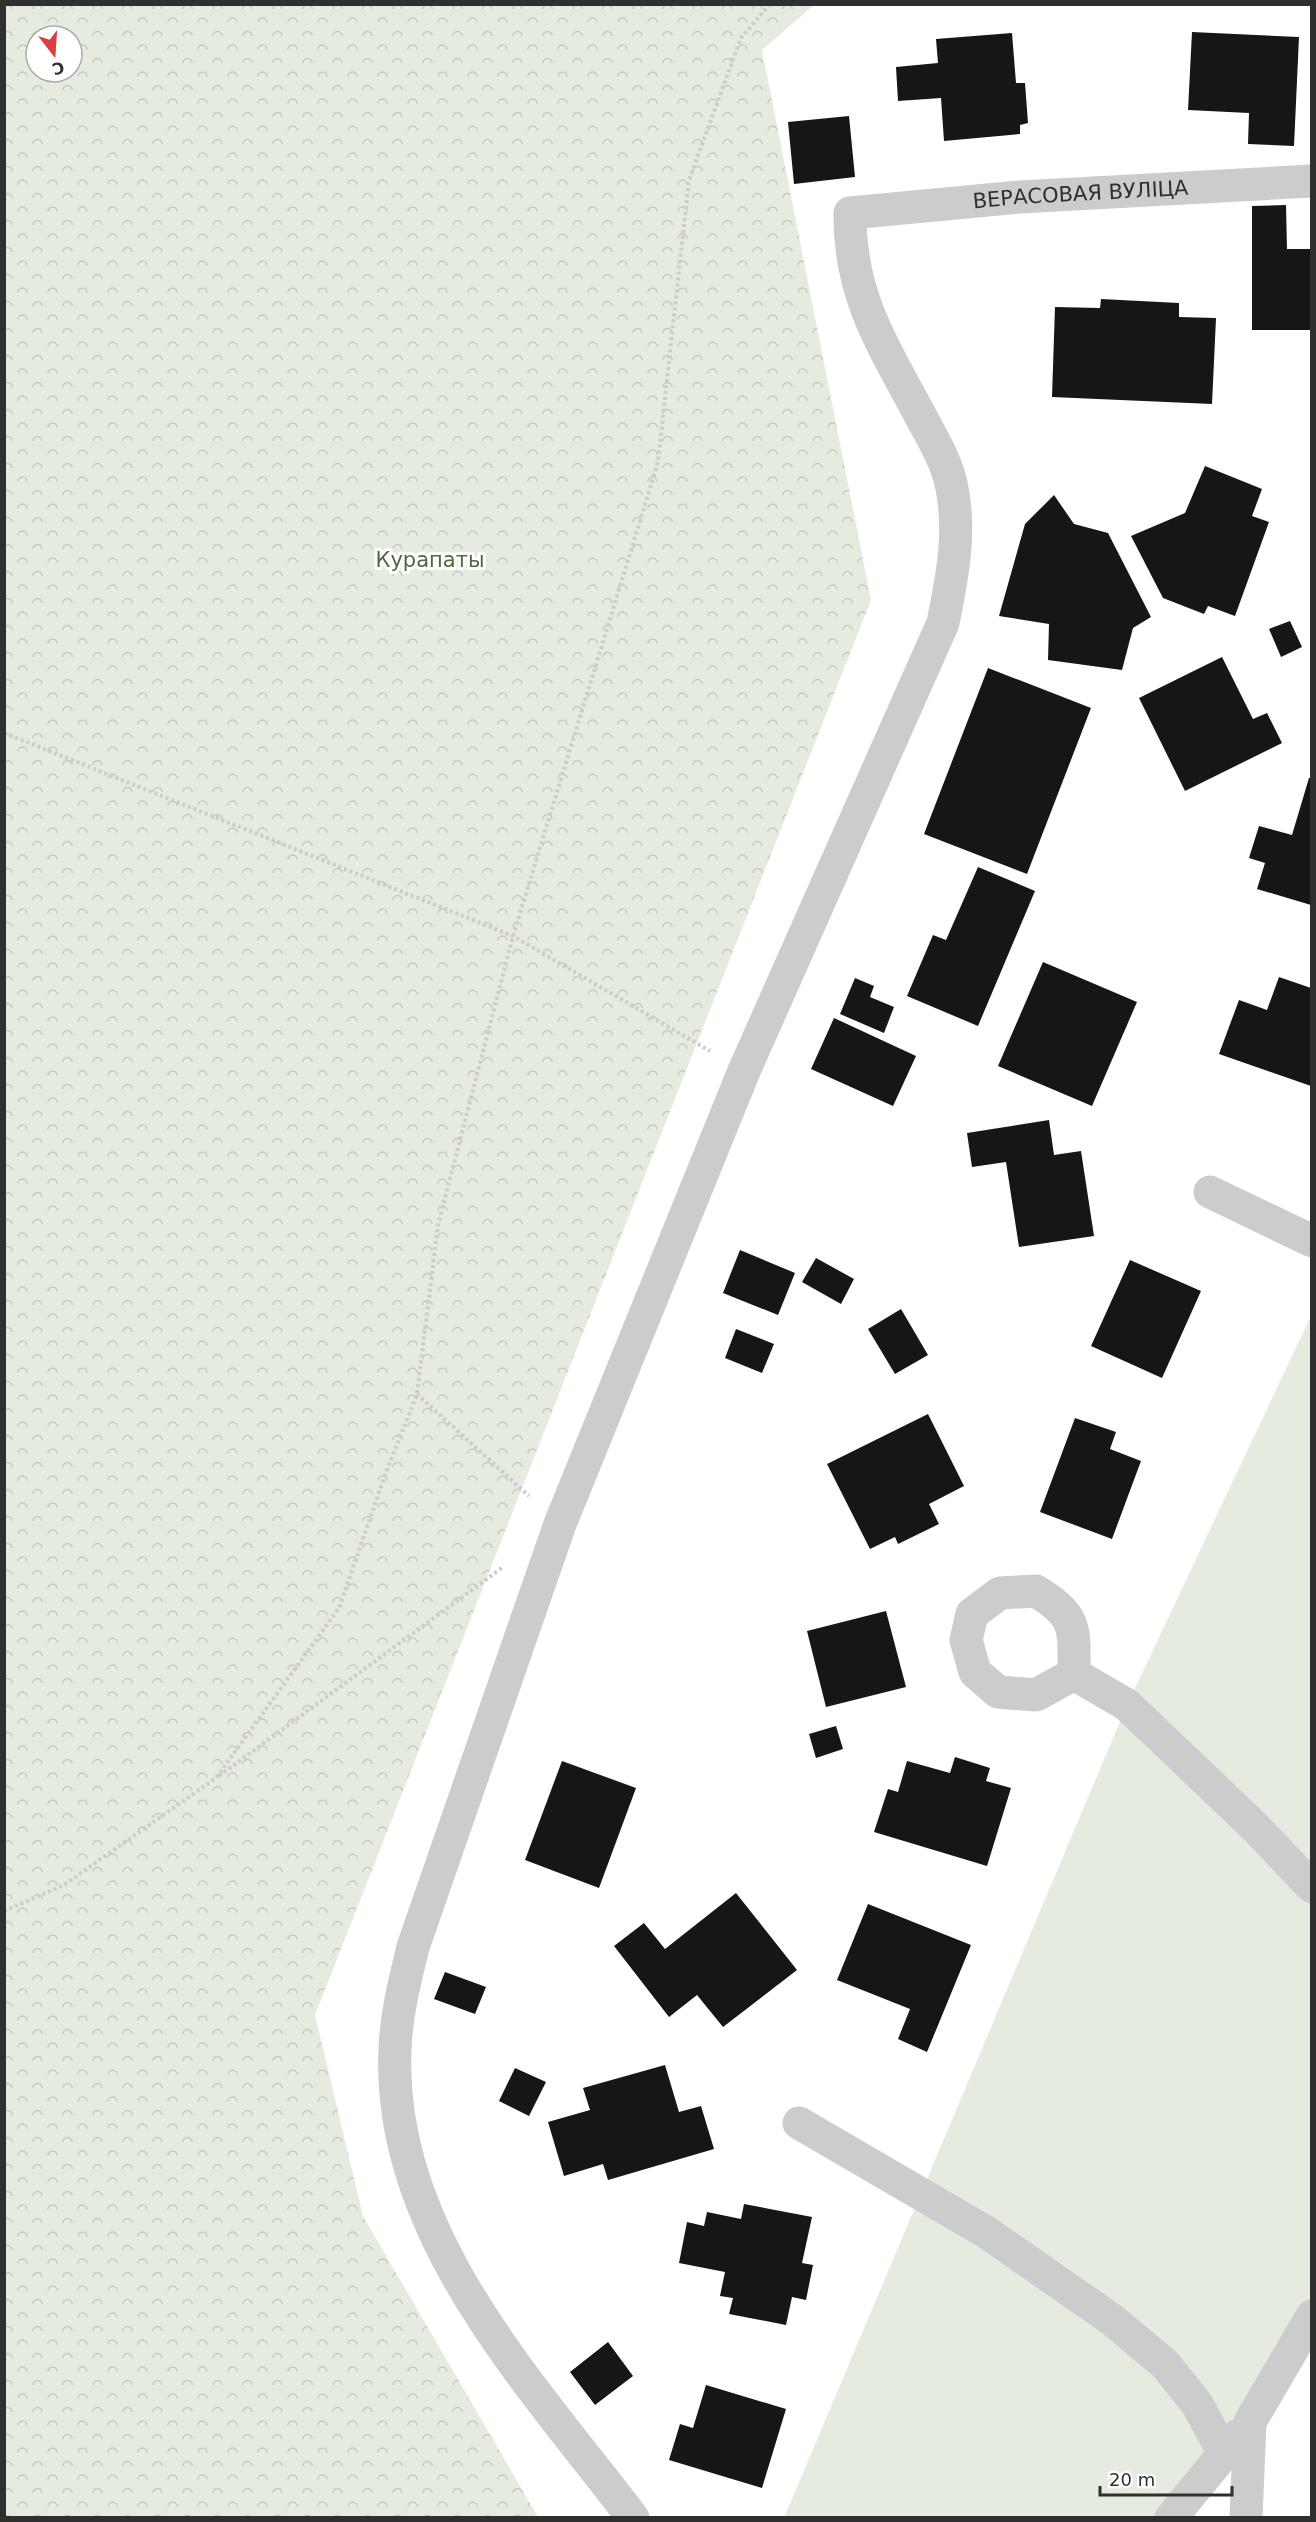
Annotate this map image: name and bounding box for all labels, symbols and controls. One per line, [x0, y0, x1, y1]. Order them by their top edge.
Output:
north arrow [24, 24, 84, 84]
text: С [50, 57, 67, 79]
street label: ВЕРАСОВАЯ ВУЛІЦА [972, 176, 1190, 213]
park label: Курапаты [376, 548, 484, 572]
scale bar [1100, 2459, 1232, 2497]
text: 20 m [1109, 2469, 1155, 2490]

